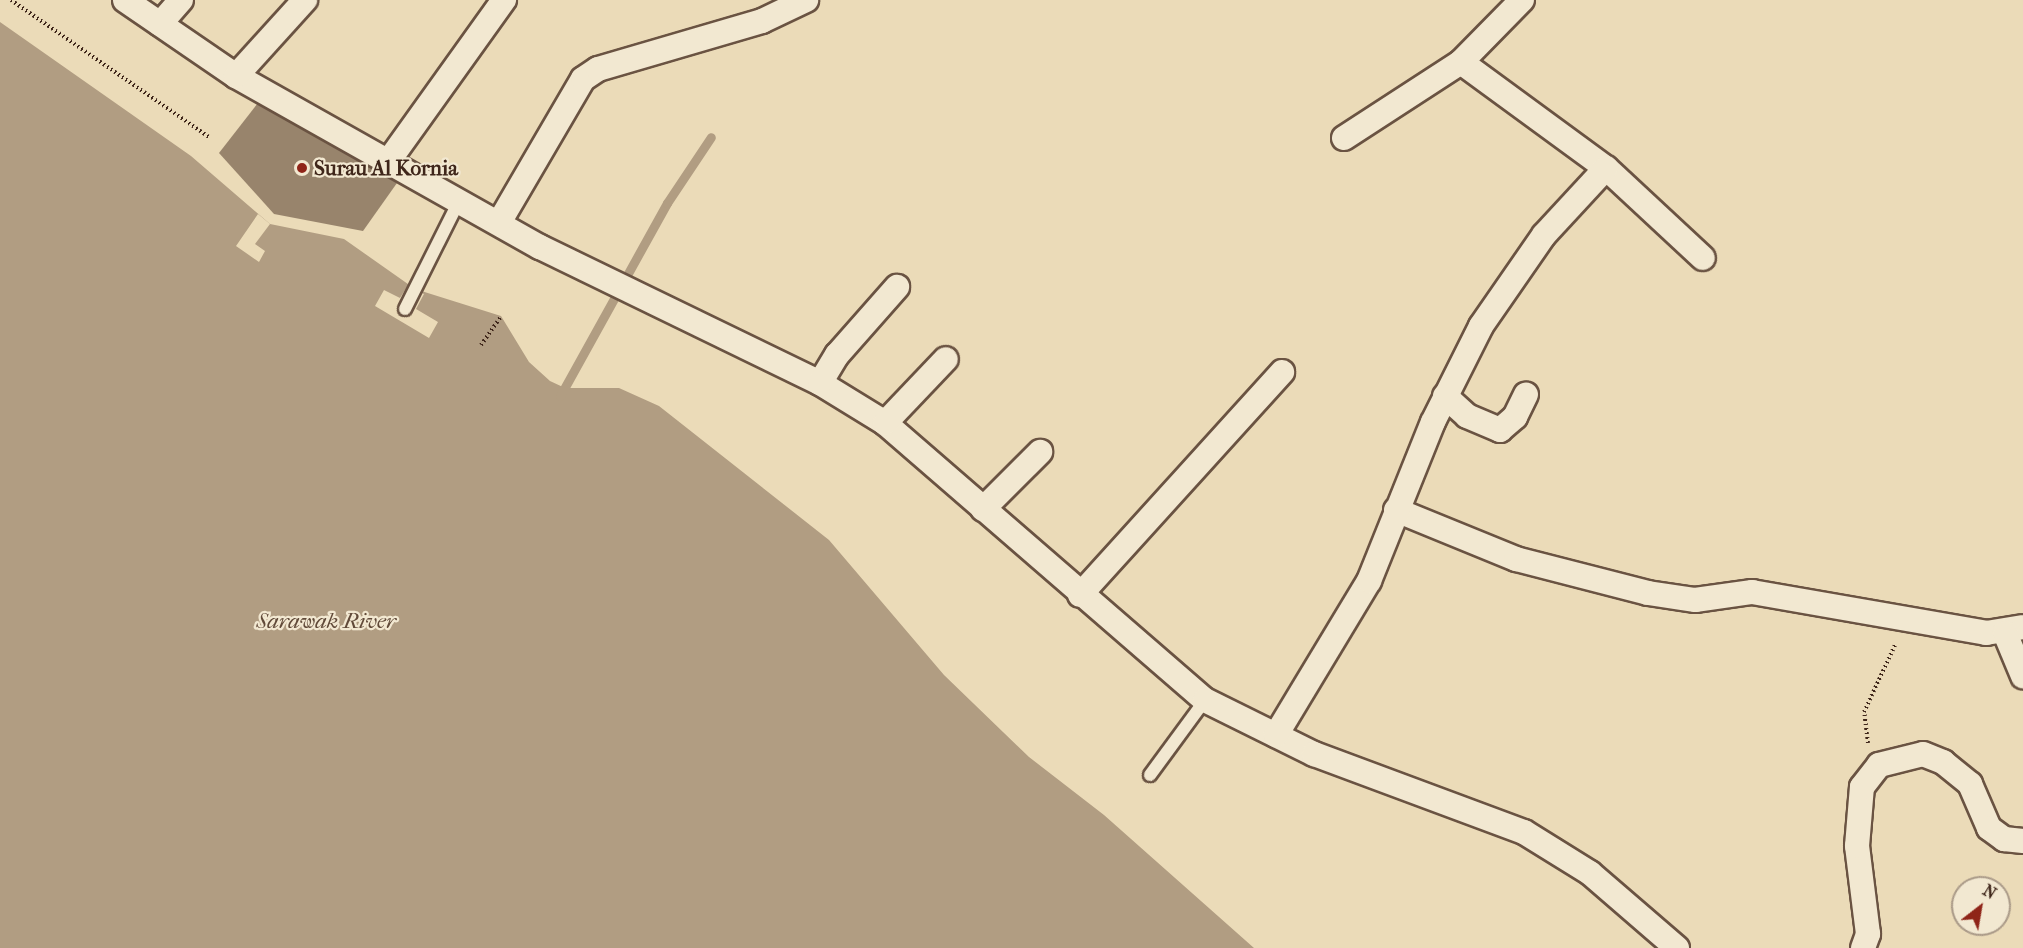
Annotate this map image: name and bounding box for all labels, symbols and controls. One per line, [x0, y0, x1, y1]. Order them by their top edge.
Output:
place label: Surau Al Kornia [314, 155, 458, 181]
marker: Surau Al Kornia [295, 161, 309, 175]
water label: Sarawak River [256, 609, 396, 635]
north arrow [1951, 876, 2011, 936]
text: N [1979, 881, 2000, 903]

